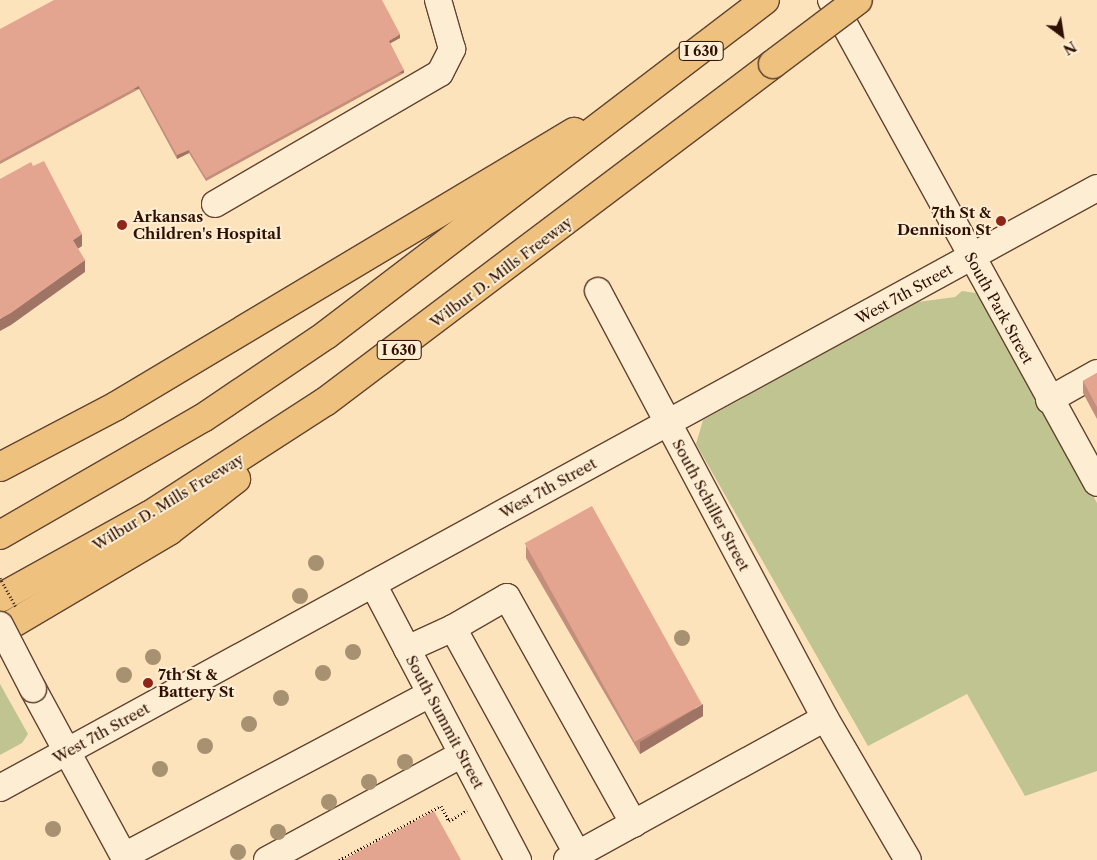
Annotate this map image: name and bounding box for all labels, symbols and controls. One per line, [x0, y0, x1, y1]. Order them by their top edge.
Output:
north arrow [1037, 10, 1087, 60]
text: N [1060, 37, 1080, 59]
road number: I 630 [678, 40, 724, 62]
place label: 7th St & Dennison St [897, 203, 991, 238]
place label: Arkansas Children's Hospital [133, 207, 281, 242]
street label: Wilbur D. Mills Freeway [426, 213, 576, 331]
marker: 7th St & Dennison St [995, 215, 1007, 227]
marker: Arkansas Children's Hospital [115, 218, 129, 232]
street label: South Park Street [961, 249, 1037, 367]
street label: West 7th Street [852, 260, 956, 328]
road number: I 630 [376, 338, 422, 362]
street label: South Schiller Street [669, 436, 753, 574]
street label: Wilbur D. Mills Freeway [89, 450, 247, 554]
street label: West 7th Street [496, 454, 600, 522]
street label: South Summit Street [402, 652, 488, 792]
place label: 7th St & Battery St [158, 665, 235, 700]
marker: 7th St & Battery St [142, 677, 154, 689]
street label: West 7th Street [49, 699, 153, 767]

